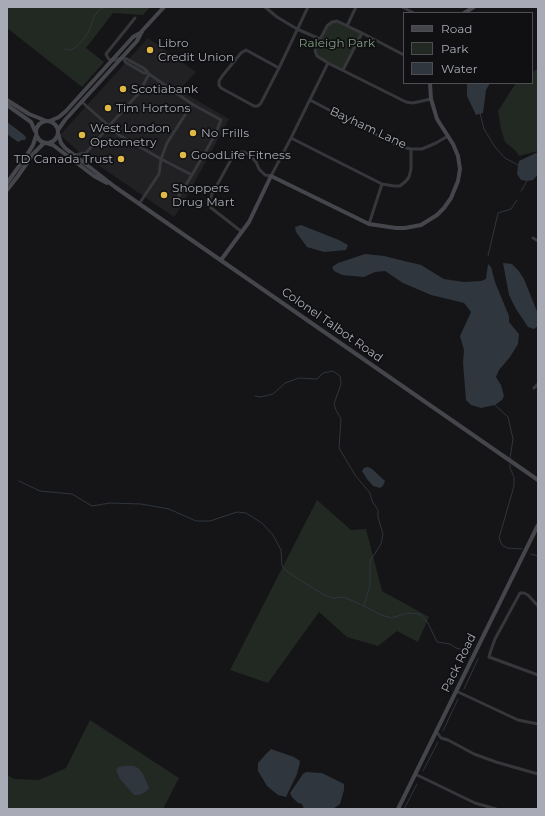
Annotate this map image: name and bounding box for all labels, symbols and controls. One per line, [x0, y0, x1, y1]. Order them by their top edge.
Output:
legend [403, 12, 533, 84]
text: Road [441, 21, 472, 36]
place label: Libro Credit Union [158, 36, 234, 64]
park label: Raleigh Park [299, 36, 375, 50]
text: Park [441, 41, 468, 56]
marker: Libro Credit Union [145, 45, 155, 55]
text: Water [441, 61, 477, 76]
place label: Scotiabank [131, 82, 198, 96]
marker: Scotiabank [118, 84, 128, 94]
place label: Tim Hortons [116, 101, 190, 115]
marker: Tim Hortons [103, 103, 113, 113]
street label: Bayham Lane [327, 104, 409, 152]
place label: West London Optometry [90, 121, 170, 149]
place label: No Frills [201, 126, 249, 140]
marker: No Frills [188, 128, 198, 138]
marker: West London Optometry [77, 130, 87, 140]
place label: GoodLife Fitness [191, 148, 291, 162]
marker: GoodLife Fitness [178, 150, 188, 160]
place label: TD Canada Trust [14, 152, 113, 166]
marker: TD Canada Trust [116, 154, 126, 164]
place label: Shoppers Drug Mart [172, 181, 235, 209]
marker: Shoppers Drug Mart [159, 190, 169, 200]
street label: Colonel Talbot Road [279, 285, 385, 365]
street label: Pack Road [439, 631, 479, 695]

